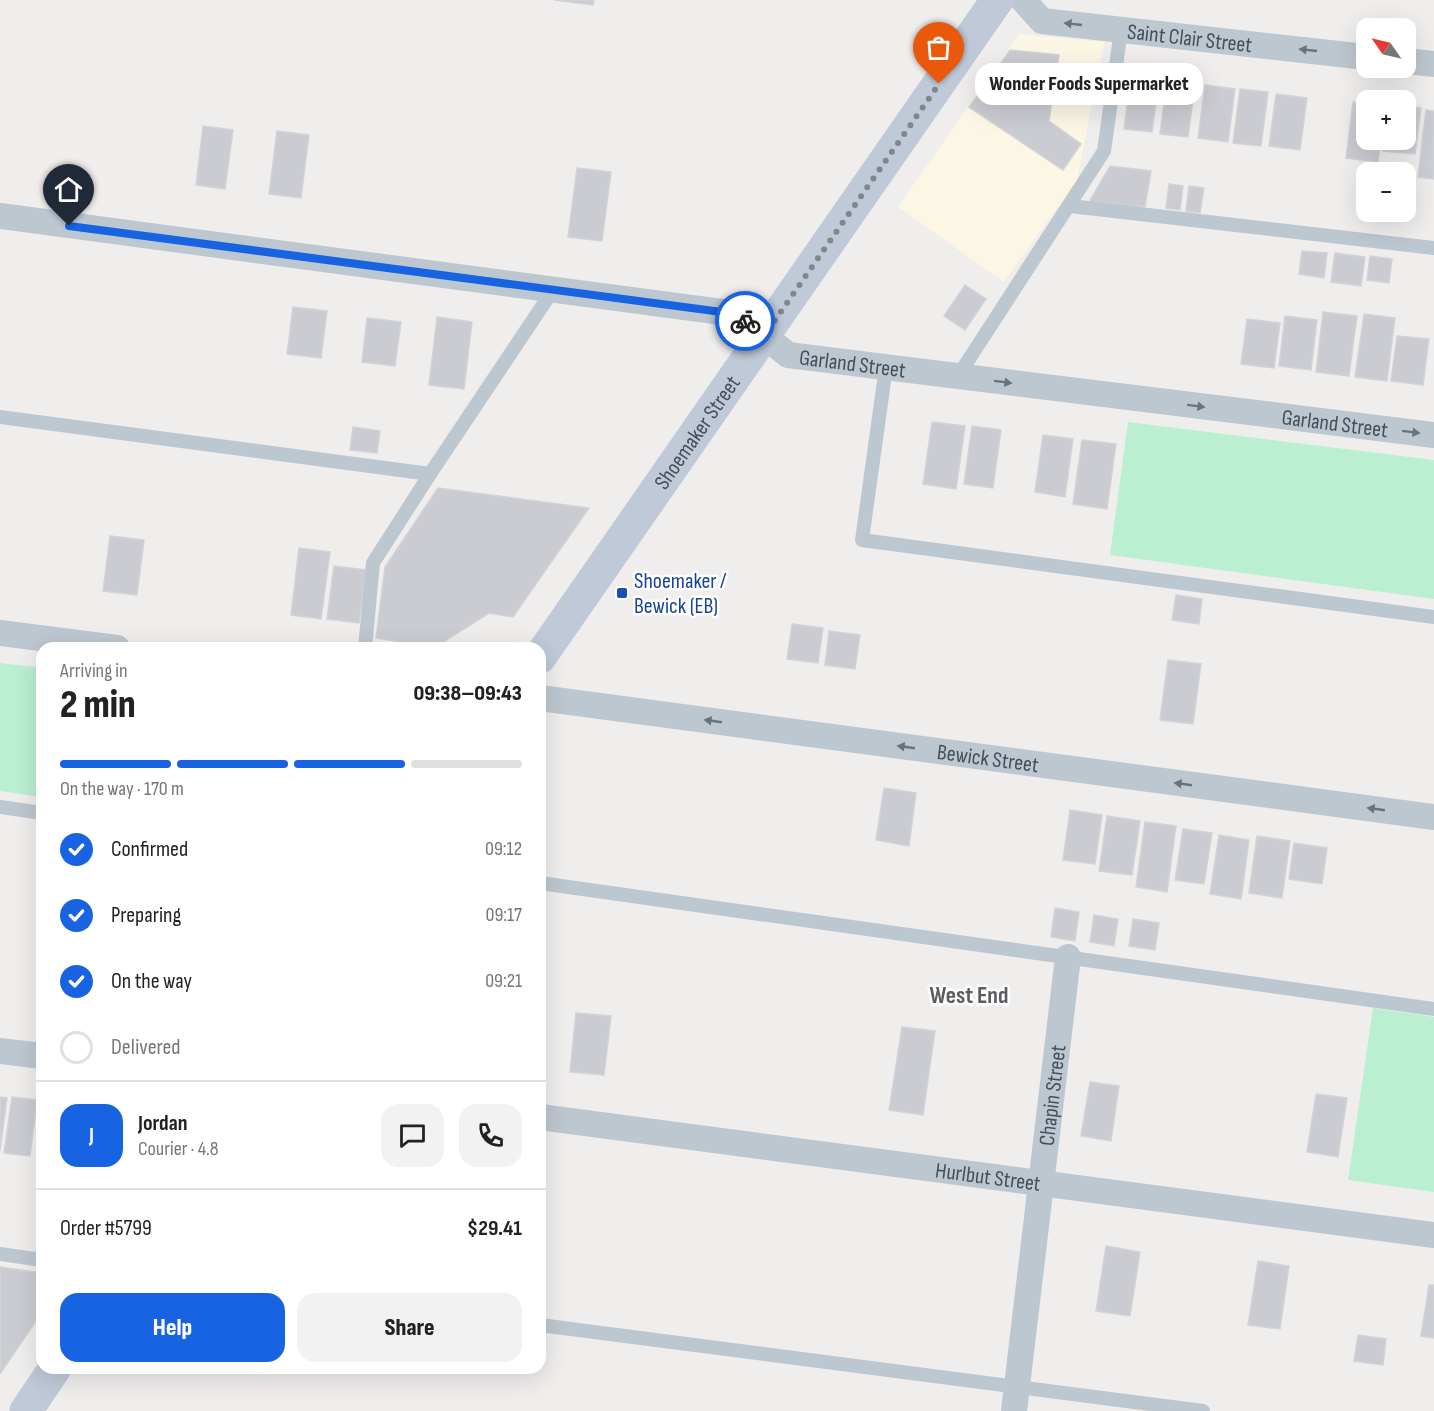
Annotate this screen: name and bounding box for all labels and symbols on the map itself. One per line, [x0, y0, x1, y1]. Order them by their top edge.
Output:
north arrow [1356, 18, 1416, 78]
one-way arrow [1063, 19, 1082, 29]
street label: Saint Clair Street [1126, 19, 1254, 59]
pin [913, 22, 964, 84]
one-way arrow [1299, 45, 1318, 55]
callout: Wonder Foods Supermarket [975, 63, 1203, 105]
pin [43, 164, 94, 226]
courier [715, 291, 775, 351]
street label: Garland Street [798, 345, 907, 384]
street label: Shoemaker Street [649, 371, 747, 495]
one-way arrow [994, 377, 1013, 387]
one-way arrow [1187, 401, 1206, 411]
street label: Garland Street [1280, 404, 1390, 444]
one-way arrow [1401, 427, 1420, 437]
place label: Shoemaker / Bewick (EB) [634, 568, 727, 620]
marker: Shoemaker / Bewick (EB) [615, 586, 629, 600]
one-way arrow [703, 716, 722, 725]
street label: Bewick Street [935, 739, 1041, 779]
one-way arrow [897, 742, 916, 751]
one-way arrow [1173, 779, 1192, 788]
one-way arrow [1366, 805, 1385, 814]
district label: West End [930, 981, 1008, 1010]
street label: Chapin Street [1034, 1043, 1072, 1147]
street label: Hurlbut Street [934, 1157, 1042, 1198]

